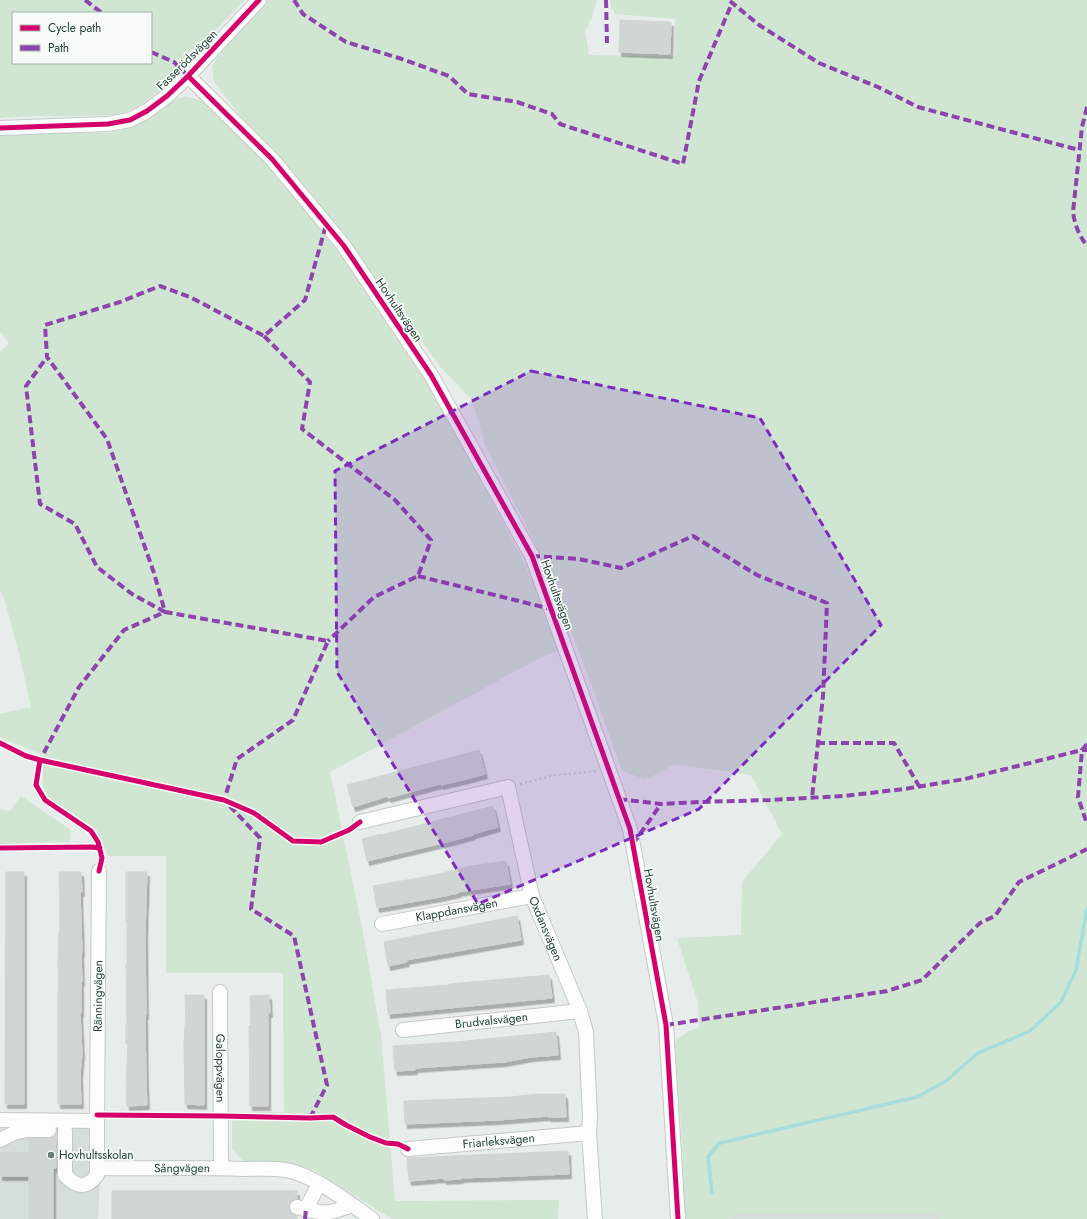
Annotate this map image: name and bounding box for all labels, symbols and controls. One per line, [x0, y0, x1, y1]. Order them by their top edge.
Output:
legend [12, 12, 152, 64]
text: Cycle path [48, 19, 101, 37]
street label: Fasserödsvägen [152, 25, 222, 95]
text: Path [48, 39, 69, 57]
street label: Hovhultsvägen [371, 274, 427, 346]
street label: Hovhultsvägen [536, 557, 578, 633]
street label: Hovhultsvägen [639, 867, 669, 943]
street label: Oxdansvägen [524, 893, 567, 964]
street label: Klappdansvägen [414, 894, 499, 927]
street label: Ränningvägen [89, 960, 107, 1032]
street label: Brudvalsvägen [454, 1008, 529, 1033]
street label: Galoppvägen [211, 1034, 230, 1102]
street label: Friarleksvägen [462, 1129, 535, 1153]
place label: Hovhultsskolan [59, 1146, 134, 1164]
marker: Hovhultsskolan [46, 1150, 56, 1160]
street label: Sångvägen [154, 1159, 210, 1177]

